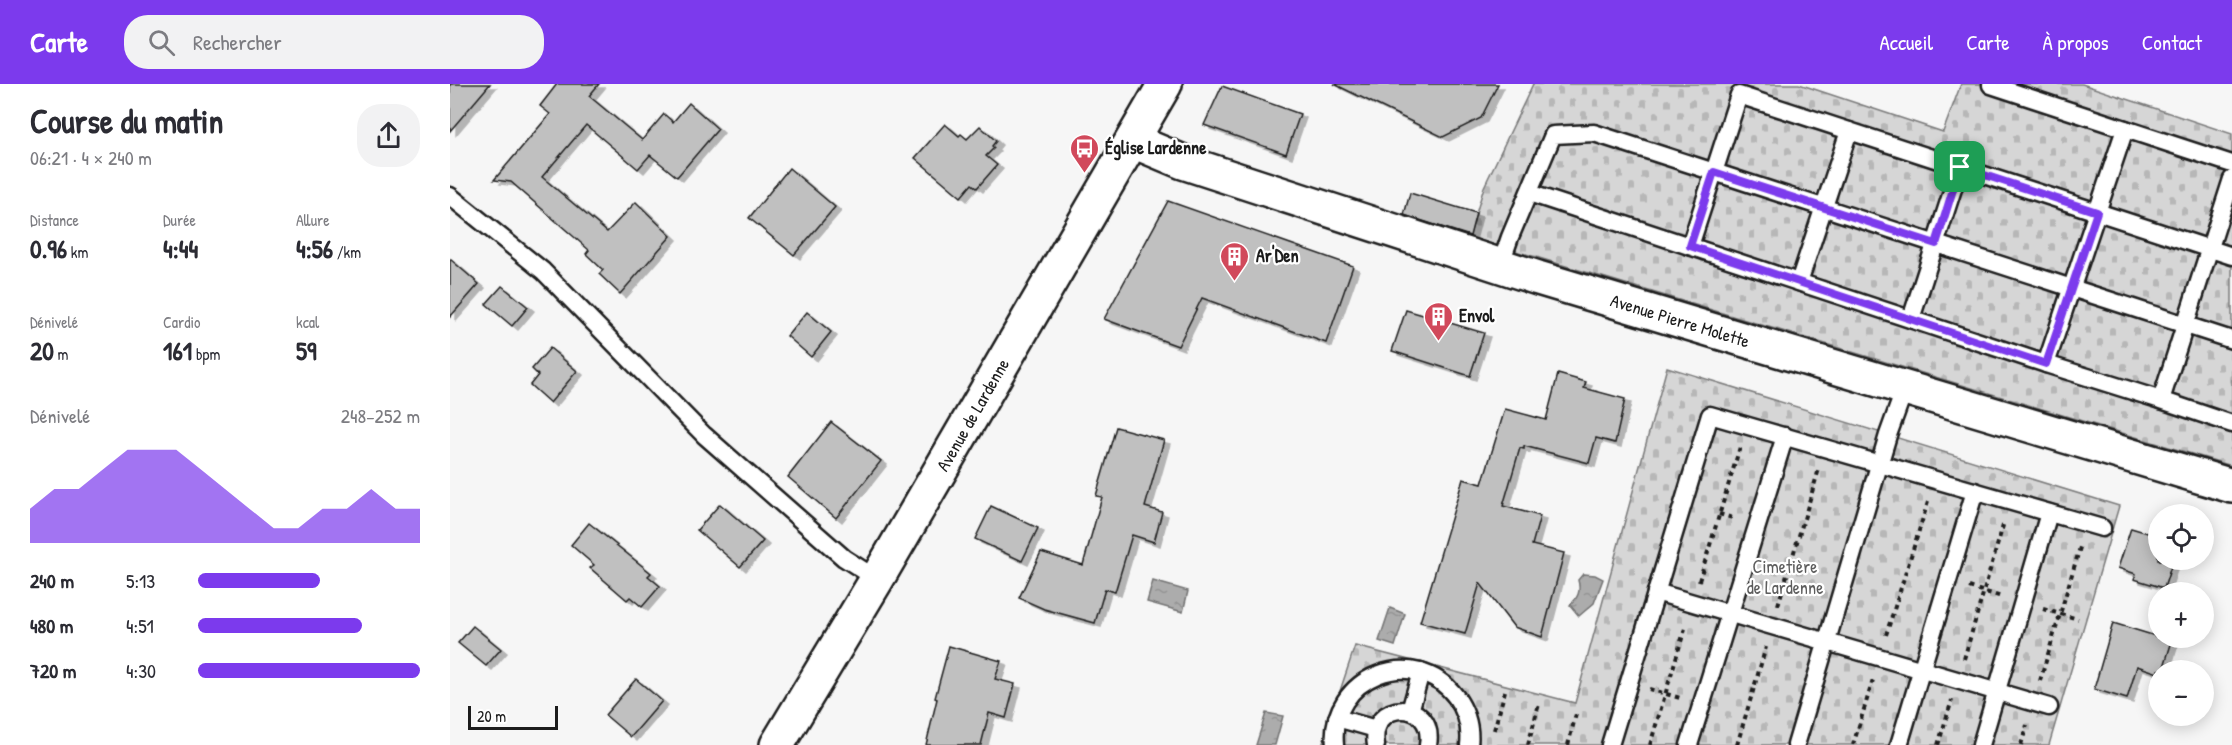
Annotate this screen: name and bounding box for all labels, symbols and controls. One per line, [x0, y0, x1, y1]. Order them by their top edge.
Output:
search box [124, 15, 544, 69]
text: Carte [30, 23, 88, 61]
icon: search [145, 26, 178, 59]
text: Rechercher [193, 27, 282, 57]
text: Accueil [1880, 28, 1933, 57]
text: Carte [1966, 28, 2010, 57]
text: À propos [2043, 28, 2109, 57]
text: Contact [2142, 28, 2202, 57]
text: Course du matin [30, 99, 223, 143]
button: share [357, 104, 420, 167]
bus stop icon: Église Lardenne [1068, 132, 1100, 174]
place label: Église Lardenne [1105, 135, 1207, 161]
pin [1934, 141, 1985, 192]
text: 06:21 · 4 × 240 m [30, 144, 152, 171]
icon: arrive [1943, 150, 1976, 183]
text: Distance [30, 209, 79, 231]
text: Durée [163, 209, 196, 231]
text: Allure [296, 209, 330, 231]
text: 0.96 [30, 231, 67, 266]
text: 4:44 [163, 231, 198, 266]
text: 4:56 [296, 231, 333, 266]
building icon: Ar'Den [1219, 240, 1251, 282]
text: km [67, 241, 88, 263]
text: /km [333, 241, 361, 263]
place label: Ar'Den [1256, 243, 1299, 268]
street label: Avenue Pierre Molette [1608, 287, 1753, 354]
building icon: Envol [1422, 300, 1454, 342]
place label: Envol [1459, 303, 1496, 328]
text: Dénivelé [30, 311, 78, 333]
text: Cardio [163, 311, 200, 333]
text: kcal [296, 311, 319, 333]
text: 20 [30, 333, 54, 368]
text: 161 [163, 333, 192, 368]
text: 59 [296, 333, 317, 368]
text: m [54, 343, 68, 365]
text: bpm [192, 343, 220, 365]
street label: Avenue de Lardenne [930, 354, 1015, 476]
text: Dénivelé [30, 402, 90, 429]
text: 248–252 m [341, 402, 420, 429]
map controls [2148, 504, 2214, 726]
button: locate [2148, 504, 2214, 570]
park label: Cimetière de Lardenne [1747, 554, 1823, 600]
text: 240 m [30, 567, 74, 594]
text: 5:13 [126, 567, 155, 594]
button: + [2148, 582, 2214, 648]
text: 480 m [30, 612, 73, 639]
text: 4:51 [126, 612, 154, 639]
text: 720 m [30, 657, 76, 684]
text: 4:30 [126, 657, 156, 684]
button: − [2148, 660, 2214, 726]
scale bar [468, 703, 558, 730]
text: 20 m [477, 705, 506, 727]

